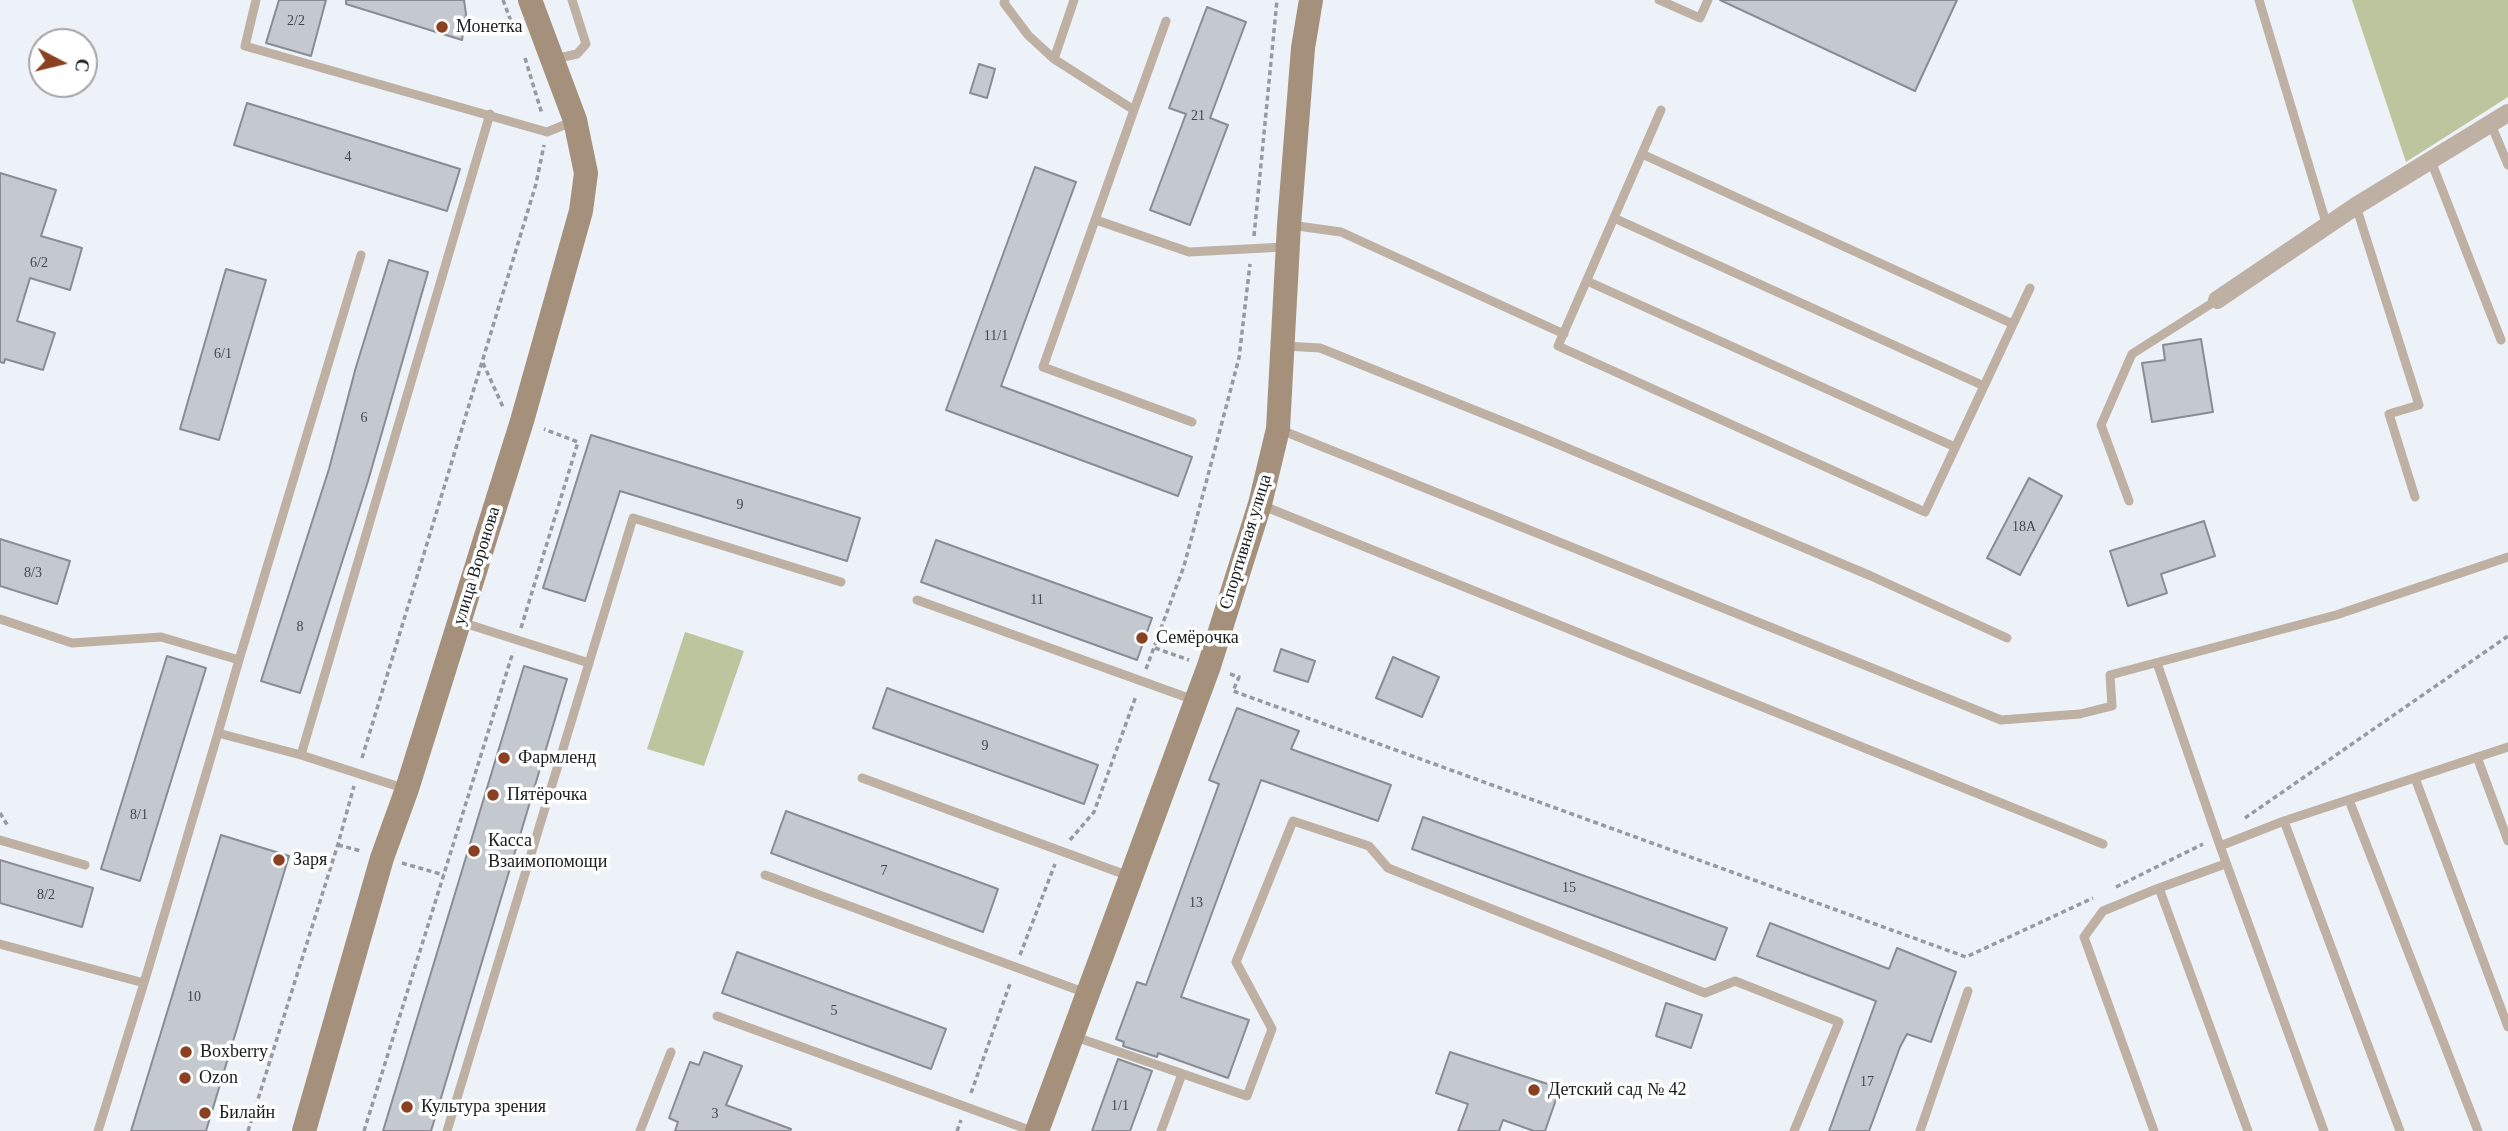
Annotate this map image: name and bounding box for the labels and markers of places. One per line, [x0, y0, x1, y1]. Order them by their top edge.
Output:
place label: Монетка [456, 16, 523, 38]
marker: Монетка [434, 19, 450, 35]
place label: Семёрочка [1156, 627, 1239, 649]
marker: Семёрочка [1134, 630, 1150, 646]
place label: Фармленд [518, 747, 596, 769]
marker: Фармленд [496, 750, 512, 766]
place label: Пятёрочка [507, 784, 587, 806]
marker: Пятёрочка [485, 787, 501, 803]
place label: Касса Взаимопомощи [488, 830, 607, 872]
marker: Касса Взаимопомощи [466, 843, 482, 859]
place label: Заря [293, 849, 327, 871]
marker: Заря [271, 852, 287, 868]
place label: Boxberry [200, 1041, 268, 1063]
marker: Boxberry [178, 1044, 194, 1060]
place label: Ozon [199, 1067, 238, 1089]
marker: Ozon [177, 1070, 193, 1086]
place label: Детский сад № 42 [1548, 1079, 1687, 1101]
marker: Детский сад № 42 [1526, 1082, 1542, 1098]
place label: Культура зрения [421, 1096, 546, 1118]
marker: Культура зрения [399, 1099, 415, 1115]
place label: Билайн [219, 1102, 275, 1124]
marker: Билайн [197, 1105, 213, 1121]

